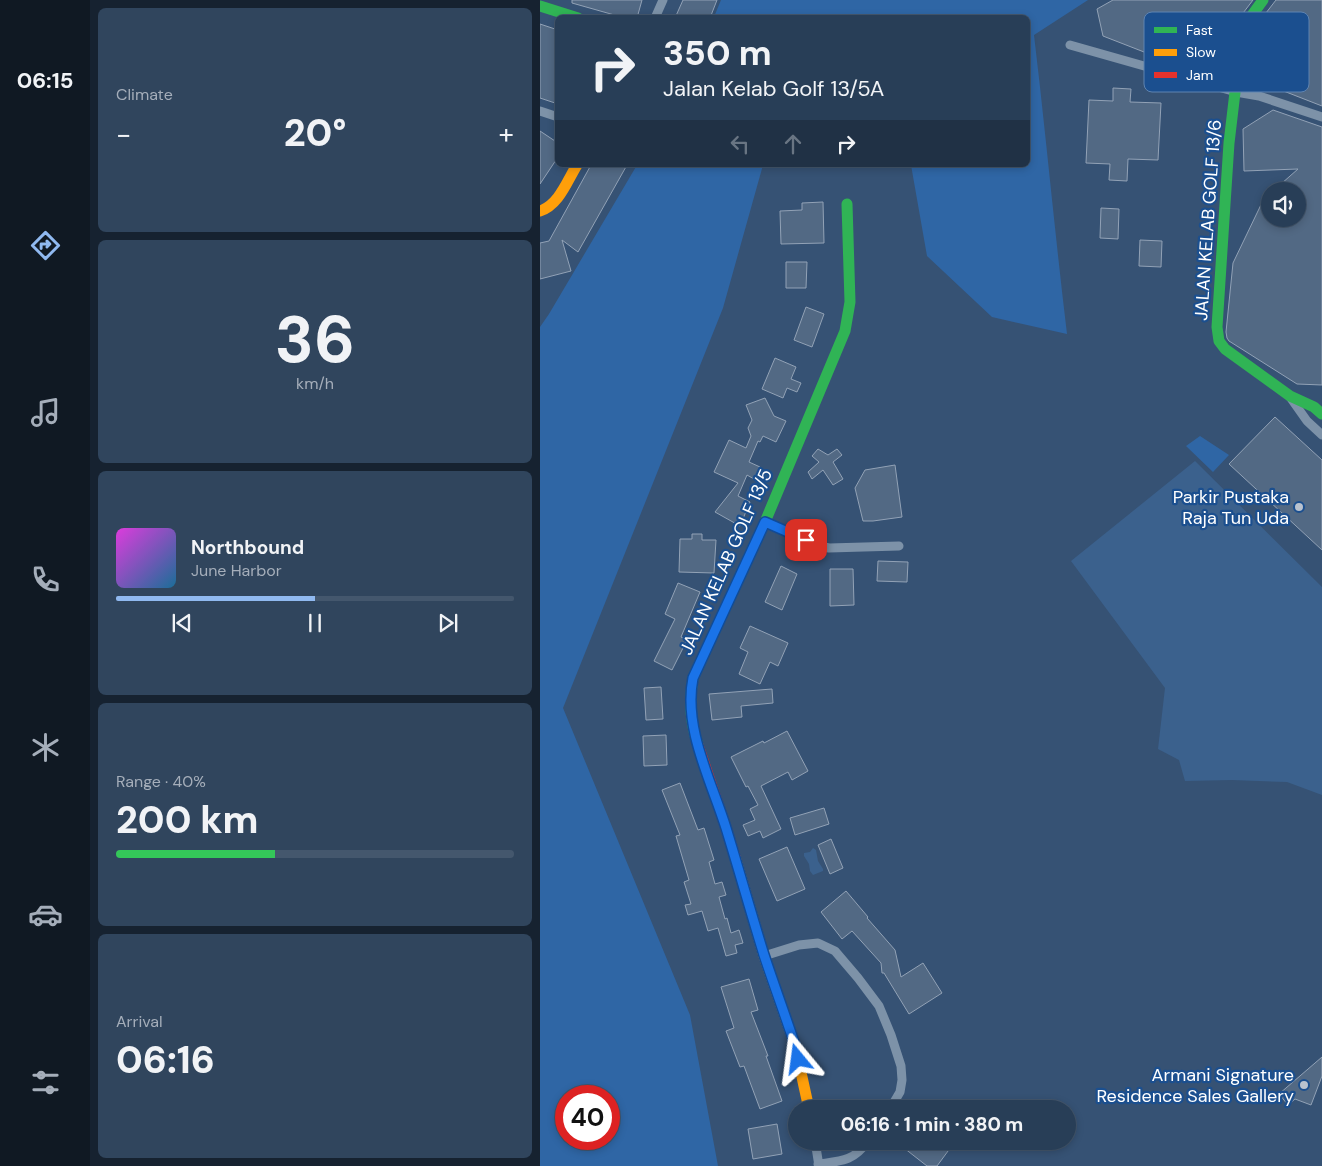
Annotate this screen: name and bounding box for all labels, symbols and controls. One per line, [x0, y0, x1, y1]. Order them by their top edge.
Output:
legend [1144, 12, 1309, 92]
text: Fast [1186, 21, 1213, 39]
text: 350 m [663, 30, 772, 76]
icon: right [580, 35, 645, 100]
text: Slow [1186, 43, 1216, 61]
text: 06:15 [17, 66, 73, 95]
text: Jam [1186, 66, 1213, 84]
text: Jalan Kelab Golf 13/5A [663, 74, 884, 103]
text: Climate [116, 84, 173, 105]
text: 20° [284, 108, 346, 158]
text: − [116, 116, 131, 153]
text: + [499, 116, 514, 153]
street label: JALAN KELAB GOLF 13/6 [1189, 119, 1227, 321]
icon: left [726, 130, 754, 158]
icon: ahead [779, 130, 807, 158]
icon: right [832, 130, 860, 158]
map controls [1261, 182, 1306, 227]
button: sound [1261, 182, 1306, 227]
icon: directions [28, 228, 63, 263]
text: 36 [275, 298, 355, 382]
text: km/h [296, 373, 334, 394]
icon: music [28, 395, 63, 430]
street label: JALAN KELAB GOLF 13/5 [674, 465, 778, 659]
place label: Parkir Pustaka Raja Tun Uda [1173, 485, 1289, 530]
marker: Parkir Pustaka Raja Tun Uda [1293, 501, 1305, 513]
pin [785, 519, 827, 561]
icon: arrive [792, 526, 820, 554]
text: Northbound [191, 535, 304, 560]
text: June Harbor [191, 560, 282, 581]
icon: phone [28, 562, 63, 597]
icon: previous [168, 609, 196, 637]
icon: pause [301, 609, 329, 637]
icon: next [434, 609, 462, 637]
icon: climate [28, 730, 63, 765]
text: Range · 40% [116, 771, 206, 792]
text: 200 km [116, 795, 259, 845]
icon: car [28, 897, 63, 932]
text: Arrival [116, 1011, 163, 1032]
position arrow [771, 1032, 823, 1084]
text: 06:16 [116, 1035, 215, 1085]
place label: Armani Signature Residence Sales Gallery [1096, 1063, 1294, 1108]
icon: filters [28, 1065, 63, 1100]
marker: Armani Signature Residence Sales Gallery [1298, 1079, 1310, 1091]
speed limit sign: 40 [555, 1085, 620, 1150]
text: 06:16 · 1 min · 380 m [841, 1112, 1023, 1137]

